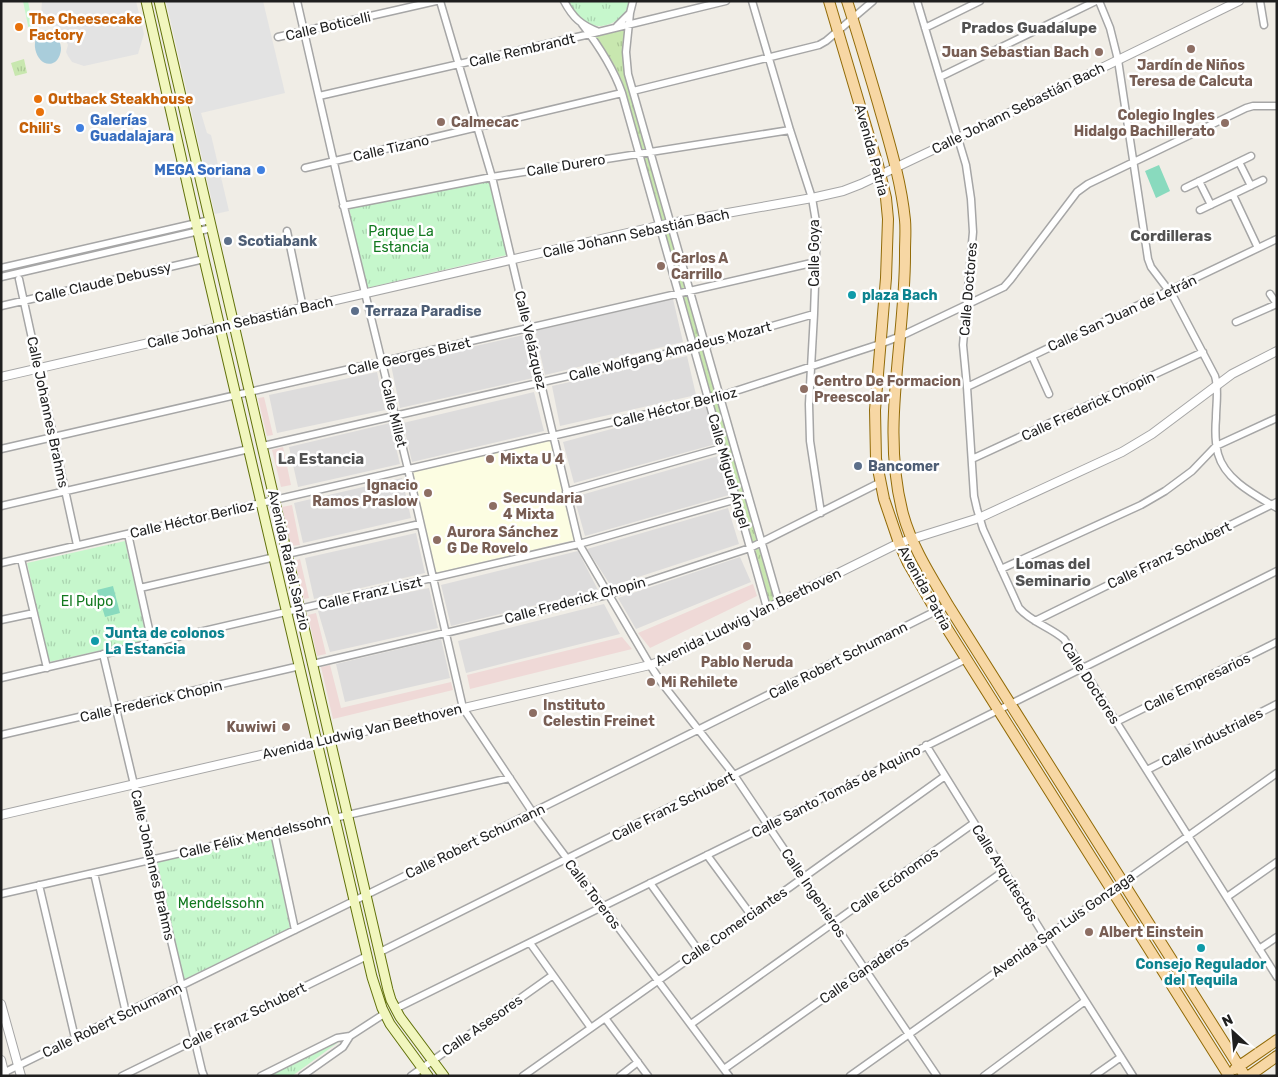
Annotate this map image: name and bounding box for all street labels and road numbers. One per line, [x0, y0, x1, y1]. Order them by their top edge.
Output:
street label: Calle Boticelli [284, 8, 372, 45]
street label: Calle Rembrandt [468, 30, 577, 71]
street label: Calle Johann Sebastián Bach [929, 59, 1107, 158]
street label: Avenida Patria [851, 102, 892, 198]
street label: Calle Tizano [351, 131, 431, 165]
street label: Calle Durero [526, 151, 607, 180]
street label: Calle Johann Sebastián Bach [541, 205, 731, 262]
street label: Calle Goya [806, 219, 823, 287]
street label: Calle Doctores [956, 241, 981, 337]
street label: Calle Claude Debussy [33, 258, 173, 306]
street label: Calle San Juan de Letrán [1045, 271, 1199, 355]
street label: Calle Velázquez [511, 289, 550, 391]
street label: Calle Johann Sebastián Bach [146, 293, 335, 352]
street label: Calle Wolfgang Amadeus Mozart [567, 318, 774, 385]
street label: Calle Georges Bizet [346, 334, 473, 379]
street label: Calle Johannes Brahms [23, 335, 72, 489]
street label: Calle Frederick Chopin [1019, 368, 1158, 445]
street label: Calle Millet [377, 377, 410, 450]
street label: Calle Héctor Berlioz [611, 384, 739, 431]
street label: Calle Miguel Ángel [704, 412, 754, 530]
street label: Avenida Rafael Sanzio [264, 488, 313, 632]
street label: Calle Héctor Berlioz [128, 497, 256, 542]
street label: Calle Franz Schubert [1105, 518, 1234, 593]
street label: Avenida Patria [894, 543, 955, 634]
street label: Avenida Ludwig Van Beethoven [653, 565, 844, 670]
street label: Calle Franz Liszt [317, 573, 424, 614]
street label: Calle Frederick Chopin [503, 573, 648, 628]
street label: Calle Robert Schumann [766, 618, 910, 703]
street label: Calle Doctores [1058, 639, 1123, 727]
street label: Calle Empresarios [1141, 649, 1253, 716]
street label: Calle Frederick Chopin [78, 677, 224, 726]
street label: Avenida Ludwig Van Beethoven [260, 700, 464, 763]
street label: Calle Industriales [1159, 705, 1266, 770]
street label: Calle Santo Tomás de Aquino [749, 741, 924, 842]
street label: Calle Franz Schubert [609, 768, 738, 845]
street label: Calle Johannes Brahms [127, 788, 178, 942]
street label: Calle Robert Schumann [403, 800, 548, 883]
street label: Calle Félix Mendelssohn [178, 811, 333, 862]
street label: Calle Arquitectos [968, 822, 1041, 925]
street label: Calle Ecónomos [847, 844, 942, 917]
street label: Calle Ingenieros [778, 846, 850, 941]
street label: Calle Toreros [561, 856, 624, 933]
street label: Avenida San Luis Gonzaga [988, 868, 1138, 980]
street label: Calle Comerciantes [678, 883, 791, 969]
street label: Calle Ganaderos [816, 933, 912, 1008]
street label: Calle Robert Schumann [40, 979, 185, 1062]
street label: Calle Franz Schubert [180, 979, 309, 1054]
street label: Calle Asesores [439, 991, 526, 1059]

